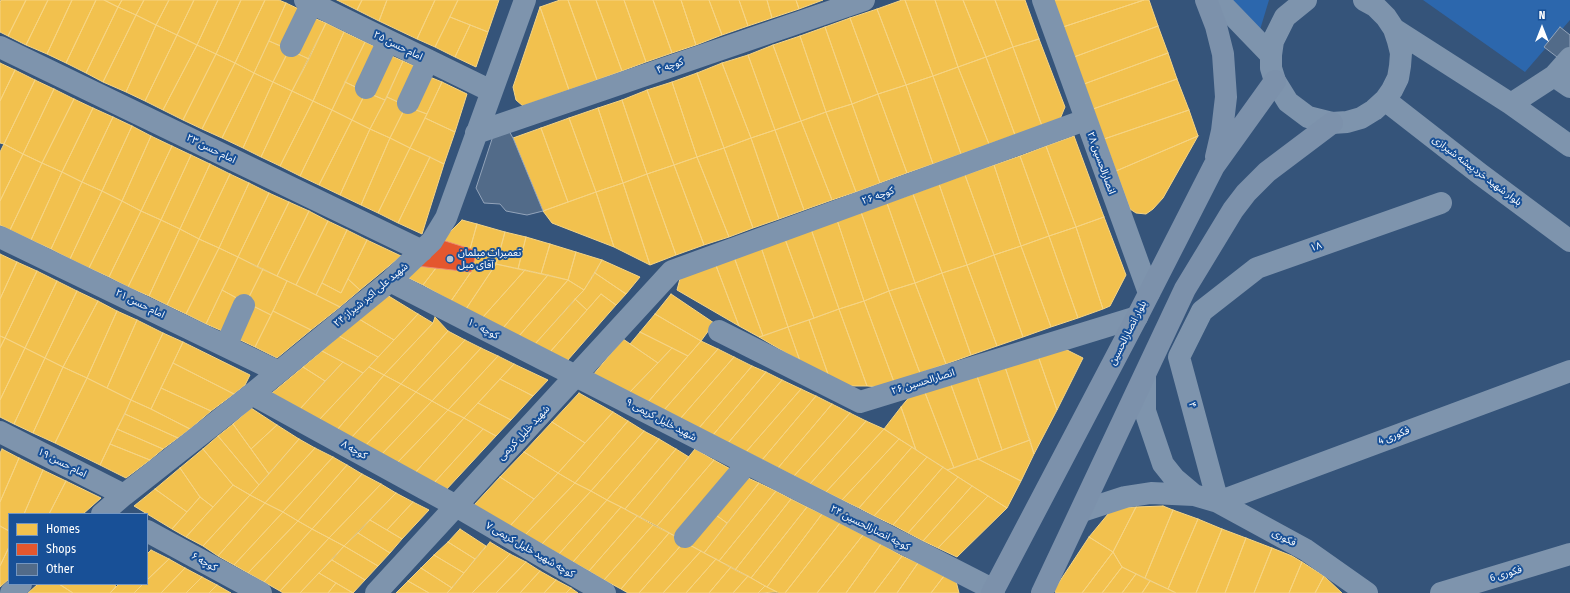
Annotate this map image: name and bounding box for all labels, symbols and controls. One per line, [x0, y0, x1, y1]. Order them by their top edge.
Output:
north arrow [1522, 8, 1562, 48]
text: N [1539, 9, 1545, 22]
street label: امام حسن ۲۵ [371, 29, 425, 63]
street label: کوچه ۴ [655, 56, 685, 76]
street label: انصارالحسین ۲۸ [1084, 130, 1118, 196]
street label: امام حسن ۲۳ [184, 132, 238, 166]
street label: بلوار شهید خردپیشه شیرازی [1430, 133, 1524, 209]
street label: کوچه ۲۶ [860, 185, 896, 207]
street label: ۱۸ [1309, 239, 1323, 255]
place label: تعمیرات مبلمان آقای مبل [458, 247, 521, 270]
marker: تعمیرات مبلمان آقای مبل [445, 254, 455, 264]
street label: شهید علی اکبر شیراز ۲۴ [331, 260, 411, 330]
street label: امام حسن ۲۱ [113, 287, 167, 321]
street label: بلوار انصارالحسین [1107, 299, 1149, 367]
street label: کوچه ۱۰ [465, 316, 501, 342]
street label: انصارالحسین ۲۶ [890, 367, 956, 397]
street label: شهید خلیل کریمی ۹ [624, 396, 698, 444]
street label: ۴ [1185, 401, 1199, 409]
street label: شهید خلیل کریمی [496, 403, 552, 463]
street label: فکوری 4 [1377, 425, 1411, 447]
street label: کوچه ۸ [339, 438, 369, 462]
street label: امام حسن ۱۹ [36, 446, 88, 480]
street label: کوچه انصارالحسین ۲۴ [828, 503, 912, 553]
legend [8, 513, 148, 585]
street label: کوچه شهید خلیل کریمی ۷ [483, 520, 577, 580]
text: Homes [46, 522, 80, 536]
street label: فکوری [1270, 527, 1298, 549]
text: Shops [46, 542, 76, 556]
street label: کوچه ۶ [189, 550, 219, 574]
text: Other [46, 562, 74, 576]
street label: فکوری 6 [1489, 563, 1523, 585]

